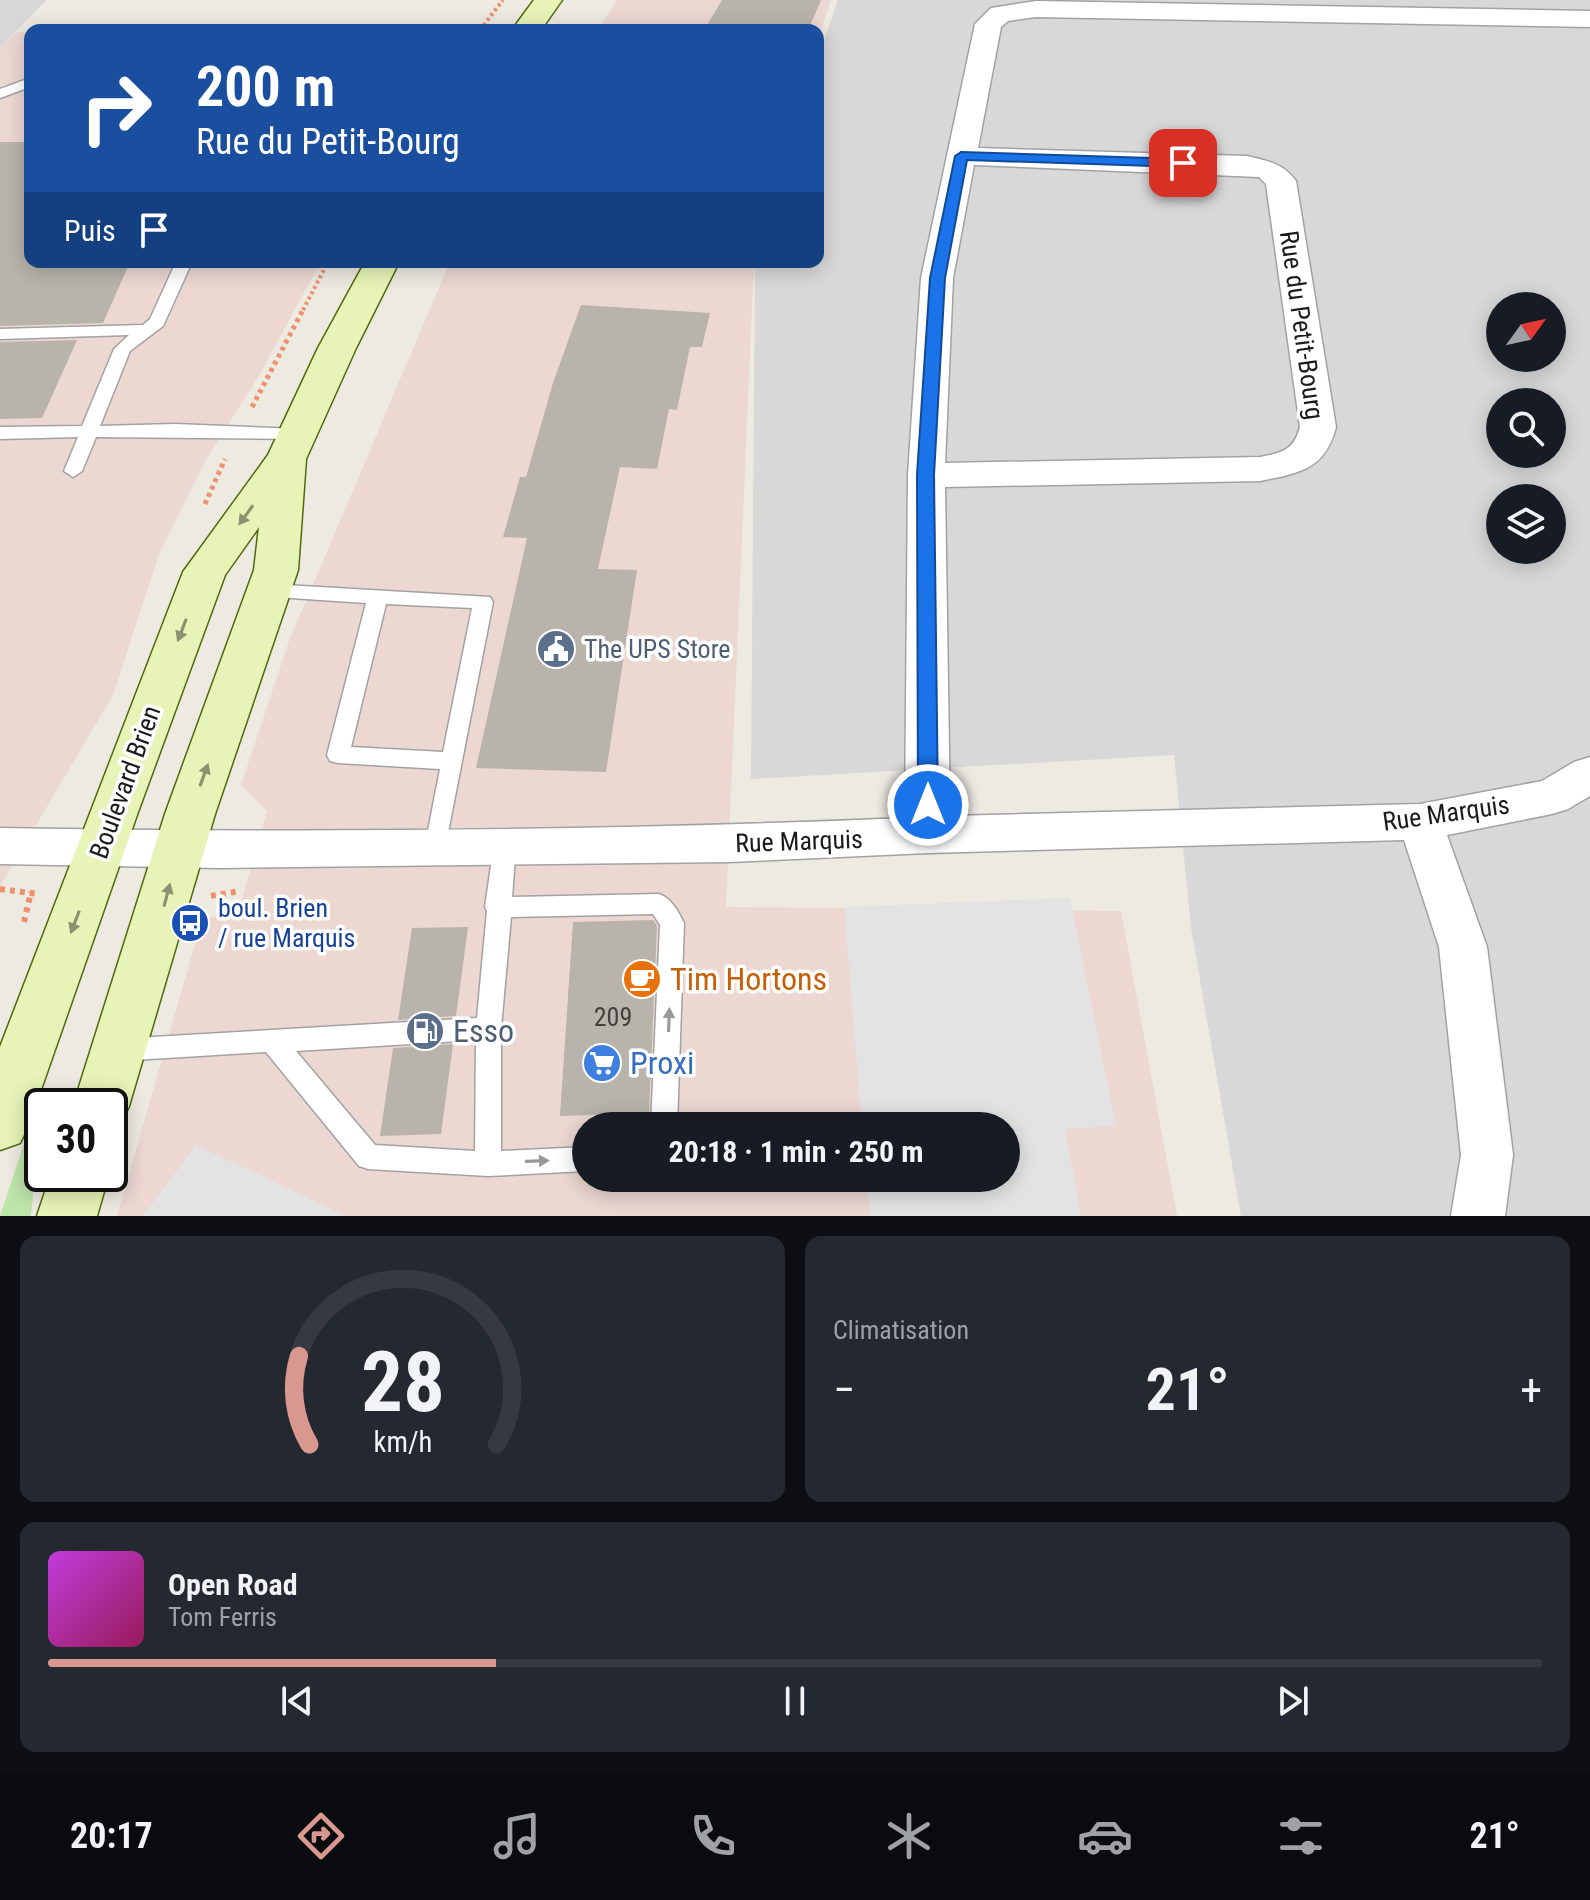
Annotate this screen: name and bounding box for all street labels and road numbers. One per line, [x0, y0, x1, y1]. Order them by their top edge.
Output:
street label: Rue du Petit-Bourg [1274, 229, 1330, 421]
street label: Boulevard Brien [83, 701, 167, 863]
street label: Rue Marquis [1381, 789, 1511, 837]
street label: Rue Marquis [735, 824, 863, 858]

